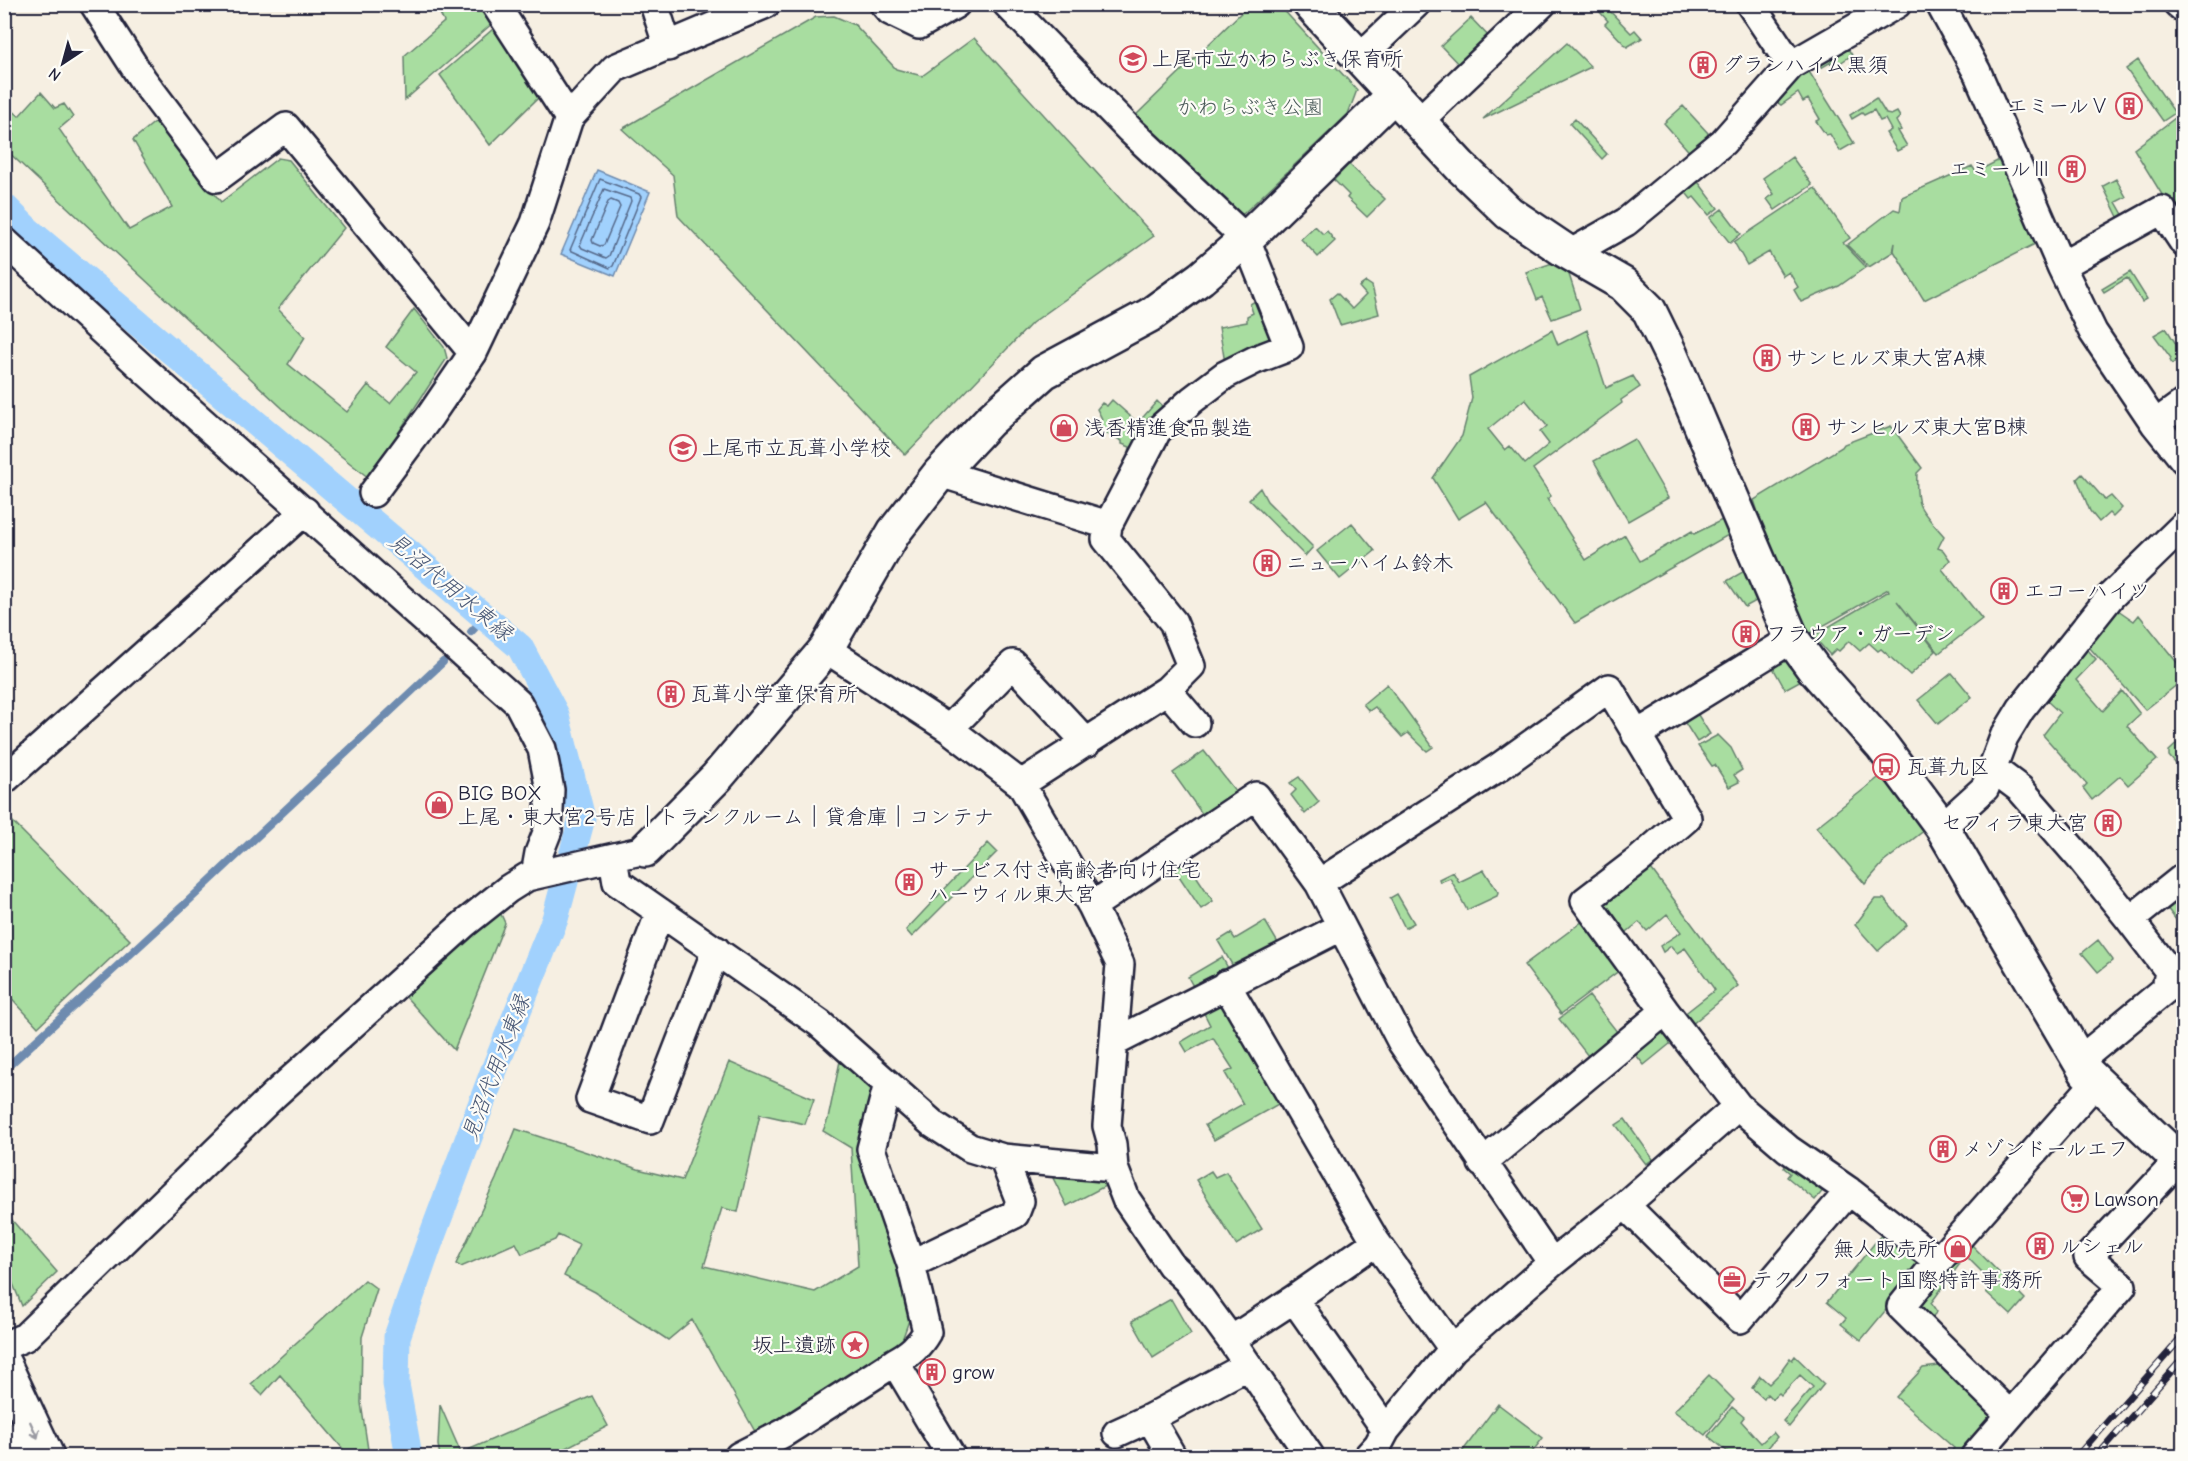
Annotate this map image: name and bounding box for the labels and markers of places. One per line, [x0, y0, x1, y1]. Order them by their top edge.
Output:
school or university icon: 上尾市立かわらぶき保育所 [1118, 44, 1148, 74]
place label: 上尾市立かわらぶき保育所 [1152, 47, 1404, 71]
building icon: グランハイム黒須 [1688, 50, 1718, 80]
place label: グランハイム黒須 [1722, 53, 1888, 77]
building icon: エミールⅤ [2114, 91, 2144, 121]
place label: エミールⅤ [2007, 94, 2110, 118]
building icon: エミールⅢ [2057, 154, 2087, 184]
place label: エミールⅢ [1949, 157, 2052, 181]
building icon: サンヒルズ東大宮A棟 [1752, 343, 1782, 373]
place label: サンヒルズ東大宮A棟 [1786, 346, 1987, 370]
building icon: サンヒルズ東大宮B棟 [1791, 412, 1821, 442]
shop icon: 浅香精進食品製造 [1049, 413, 1079, 443]
place label: サンヒルズ東大宮B棟 [1826, 415, 2028, 439]
place label: 浅香精進食品製造 [1084, 416, 1252, 440]
school or university icon: 上尾市立瓦葺小学校 [668, 433, 698, 463]
place label: 上尾市立瓦葺小学校 [702, 436, 891, 460]
building icon: ニューハイム鈴木 [1252, 548, 1282, 578]
place label: ニューハイム鈴木 [1286, 551, 1453, 575]
building icon: エコーハイツ [1989, 576, 2019, 606]
place label: エコーハイツ [2024, 579, 2150, 603]
building icon: フラウア・ガーデン [1731, 619, 1761, 649]
place label: フラウア・ガーデン [1766, 622, 1955, 646]
building icon: 瓦葺小学童保育所 [656, 679, 686, 709]
place label: 瓦葺小学童保育所 [690, 682, 858, 706]
bus stop icon: 瓦葺九区 [1871, 752, 1901, 782]
place label: 瓦葺九区 [1906, 755, 1990, 779]
place label: BIG BOX 上尾・東大宮2号店｜トランクルーム｜貸倉庫｜コンテナ [458, 781, 994, 829]
shop icon: BIG BOX 上尾・東大宮2号店｜トランクルーム｜貸倉庫｜コンテナ [424, 790, 454, 820]
building icon: セフィラ東大宮 [2093, 808, 2123, 838]
place label: セフィラ東大宮 [1941, 811, 2088, 835]
place label: サービス付き高齢者向け住宅 ハーウィル東大宮 [928, 858, 1201, 906]
building icon: サービス付き高齢者向け住宅 ハーウィル東大宮 [894, 867, 924, 897]
building icon: メゾンドールエフ [1928, 1134, 1958, 1164]
place label: メゾンドールエフ [1962, 1137, 2129, 1161]
supermarket icon: Lawson [2060, 1184, 2090, 1214]
place label: Lawson [2094, 1187, 2159, 1211]
building icon: ルシェル [2025, 1231, 2055, 1261]
shop icon: 無人販売所 [1943, 1234, 1973, 1264]
place label: ルシェル [2060, 1234, 2144, 1258]
place label: 無人販売所 [1833, 1237, 1938, 1261]
office icon: テクノフォート国際特許事務所 [1717, 1265, 1747, 1295]
place label: テクノフォート国際特許事務所 [1752, 1268, 2043, 1292]
place icon: 坂上遺跡 [840, 1330, 870, 1360]
place label: 坂上遺跡 [752, 1333, 836, 1357]
building icon: grow [917, 1357, 947, 1387]
place label: grow [952, 1360, 995, 1384]

